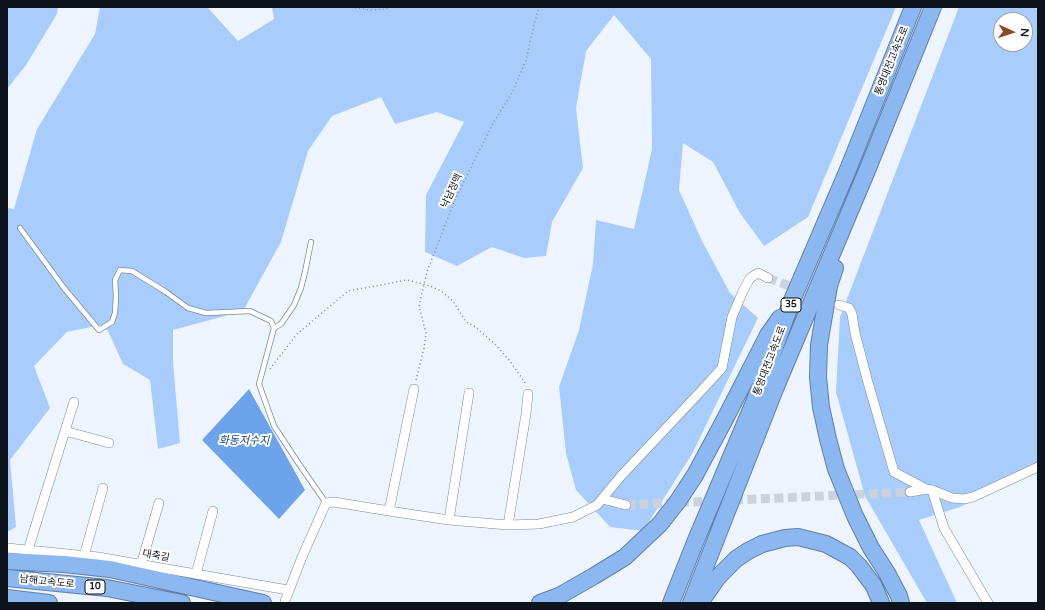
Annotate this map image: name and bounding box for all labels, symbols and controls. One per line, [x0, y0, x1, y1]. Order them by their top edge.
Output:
north arrow [993, 12, 1033, 52]
street label: 통영대전고속도로 [873, 25, 911, 97]
text: N [1018, 28, 1031, 37]
street label: 낙남정맥 [439, 172, 465, 210]
road number: 35 [781, 298, 801, 312]
street label: 통영대전고속도로 [751, 324, 789, 398]
water label: 화동저수지 [219, 434, 269, 448]
street label: 대축길 [141, 548, 171, 564]
street label: 남해고속도로 [19, 573, 75, 591]
road number: 10 [85, 580, 105, 594]

